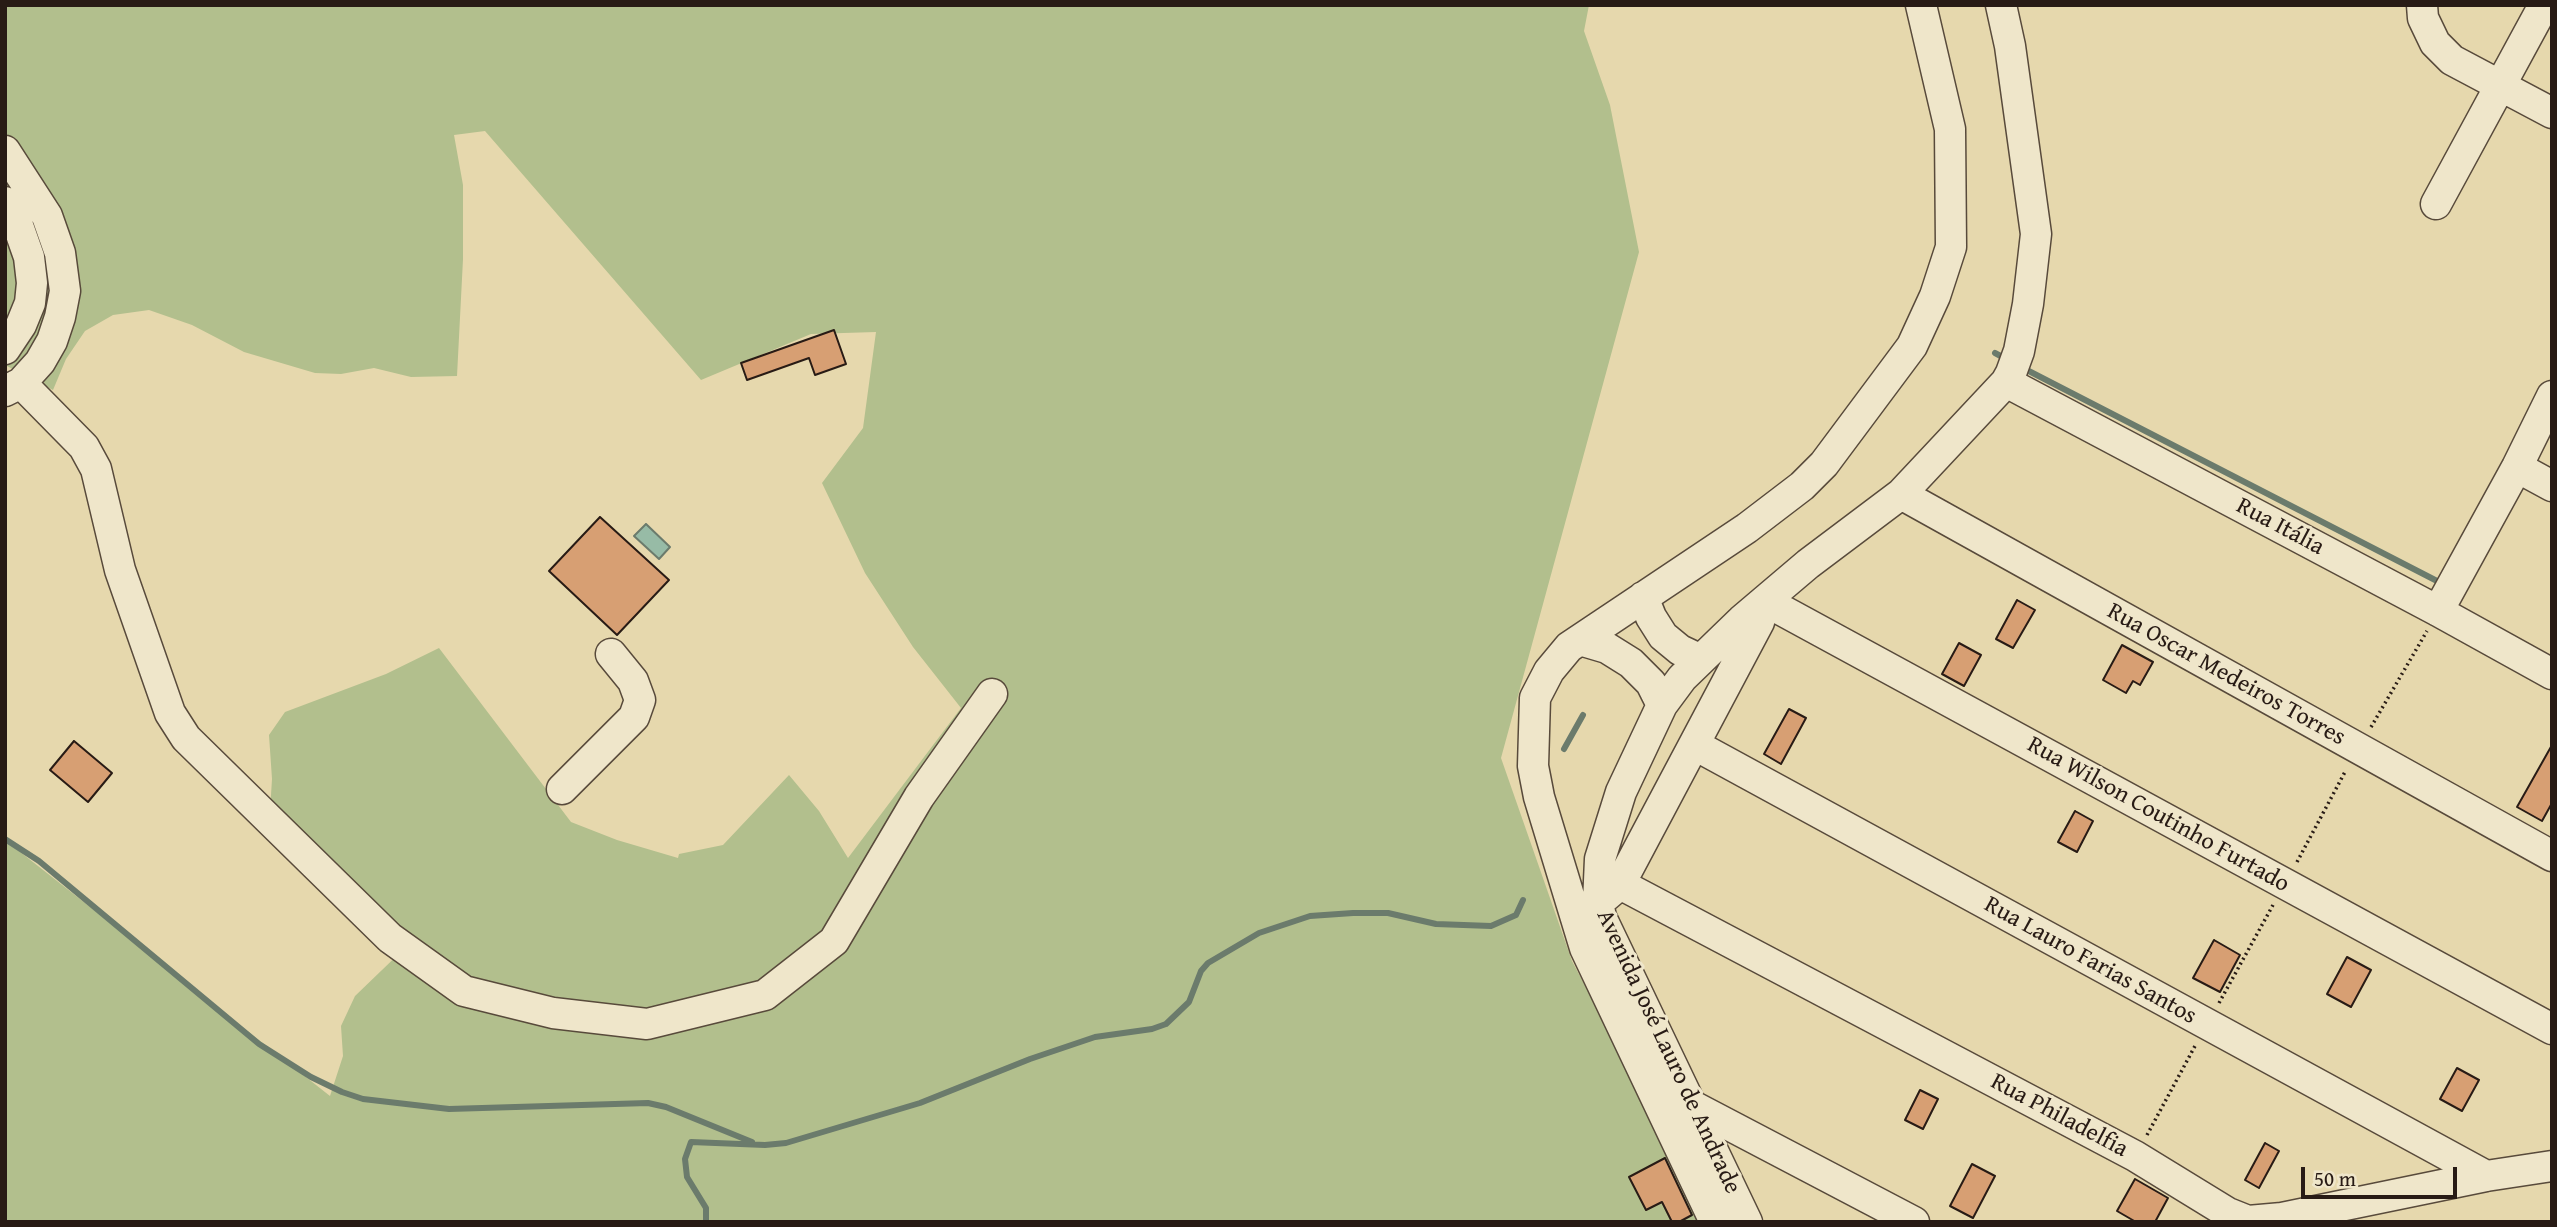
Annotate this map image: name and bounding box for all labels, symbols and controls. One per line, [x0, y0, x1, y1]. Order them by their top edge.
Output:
street label: Rua Itália [2231, 492, 2329, 562]
street label: Rua Oscar Medeiros Torres [2102, 597, 2350, 753]
street label: Rua Wilson Coutinho Furtado [2022, 731, 2294, 899]
street label: Rua Lauro Farias Santos [1979, 891, 2201, 1031]
street label: Avenida José Lauro de Andrade [1589, 905, 1747, 1199]
street label: Rua Philadelfia [1985, 1068, 2133, 1164]
scale bar [2305, 1154, 2461, 1198]
text: 50 m [2314, 1163, 2356, 1194]

